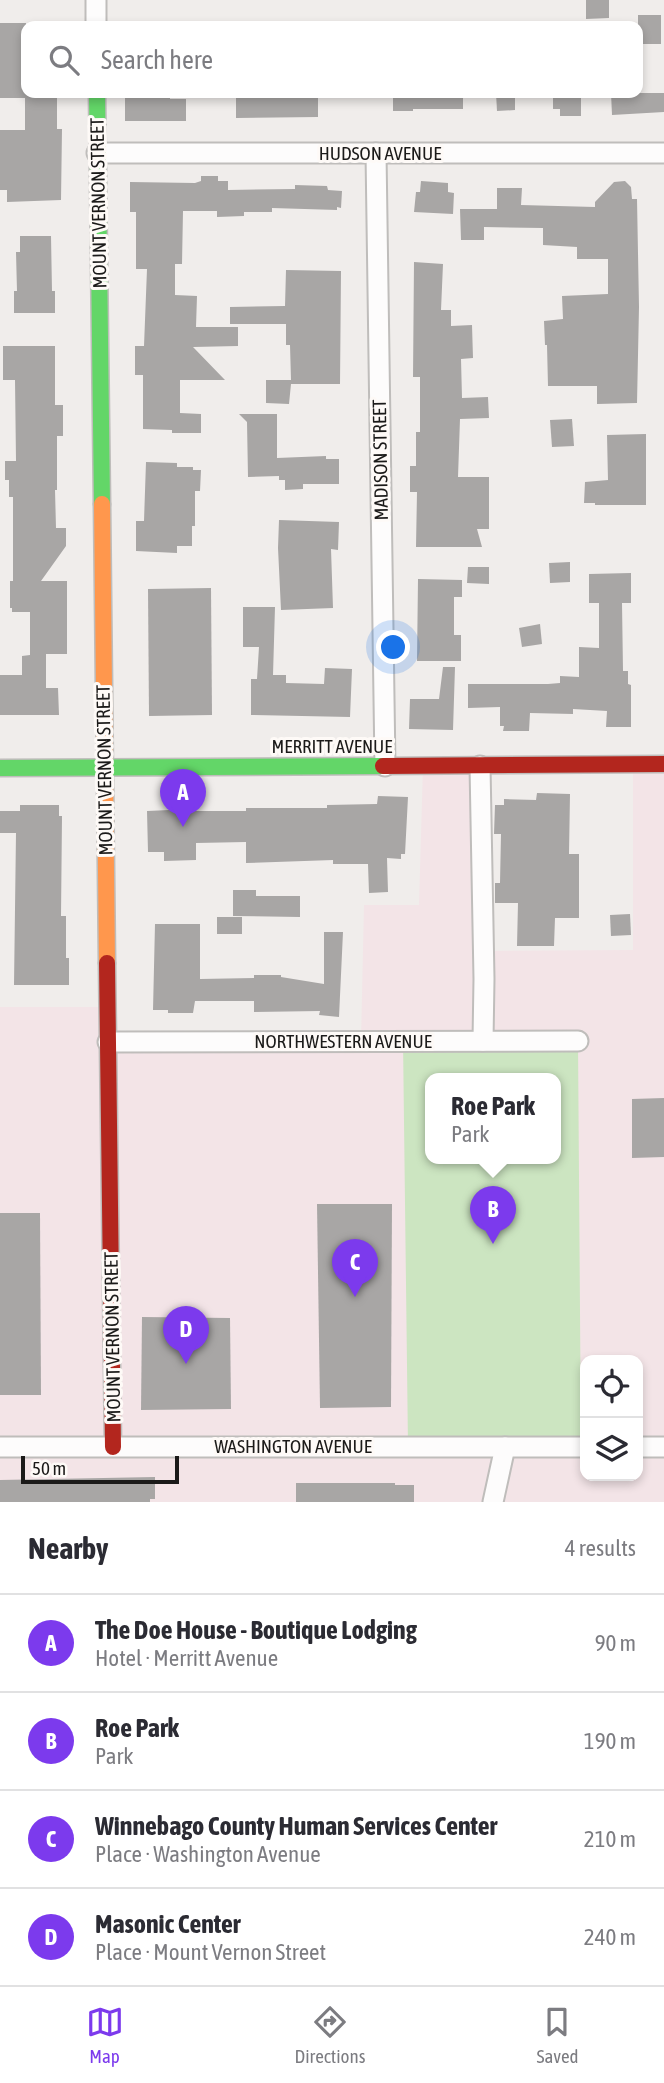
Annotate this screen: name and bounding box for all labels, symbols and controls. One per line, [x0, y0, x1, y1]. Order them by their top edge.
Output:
search box [21, 21, 643, 98]
icon: search [45, 41, 83, 79]
text: Search here [101, 45, 213, 75]
street label: MOUNT VERNON STREET [86, 117, 110, 288]
street label: HUDSON AVENUE [319, 142, 441, 164]
street label: MADISON STREET [368, 399, 392, 521]
your location [376, 630, 410, 664]
street label: MOUNT VERNON STREET [92, 684, 116, 855]
street label: MERRITT AVENUE [272, 735, 392, 757]
pin: A [160, 769, 206, 827]
street label: NORTHWESTERN AVENUE [254, 1030, 432, 1052]
popup [425, 1073, 561, 1164]
text: Roe Park [451, 1091, 535, 1121]
text: Park [451, 1121, 489, 1147]
pin: B [470, 1186, 516, 1244]
pin: C [332, 1239, 378, 1297]
street label: MOUNT VERNON STREET [100, 1251, 124, 1422]
pin: D [163, 1306, 209, 1364]
map controls [580, 1355, 643, 1481]
button: locate [580, 1355, 643, 1418]
button: layers [580, 1418, 643, 1481]
street label: WASHINGTON AVENUE [214, 1435, 372, 1457]
scale bar [21, 1453, 178, 1485]
text: 50 m [32, 1457, 66, 1479]
text: Nearby [28, 1531, 108, 1565]
text: 4 results [565, 1535, 636, 1561]
text: The Doe House - Boutique Lodging [95, 1615, 417, 1645]
text: A [45, 1630, 57, 1656]
text: 90 m [595, 1630, 636, 1656]
text: Hotel · Merritt Avenue [95, 1645, 278, 1671]
text: Roe Park [95, 1713, 179, 1743]
text: B [46, 1728, 56, 1754]
text: 190 m [584, 1728, 636, 1754]
text: Park [95, 1743, 133, 1769]
text: Winnebago County Human Services Center [95, 1811, 497, 1841]
text: C [46, 1826, 56, 1852]
text: 210 m [584, 1826, 636, 1852]
text: Place · Washington Avenue [95, 1841, 321, 1867]
text: Masonic Center [95, 1909, 241, 1939]
text: D [45, 1924, 57, 1950]
text: 240 m [584, 1924, 636, 1950]
text: Place · Mount Vernon Street [95, 1939, 326, 1965]
tab: Map [86, 2003, 124, 2067]
tab: Directions [295, 2003, 365, 2067]
tab: Saved [536, 2003, 578, 2067]

